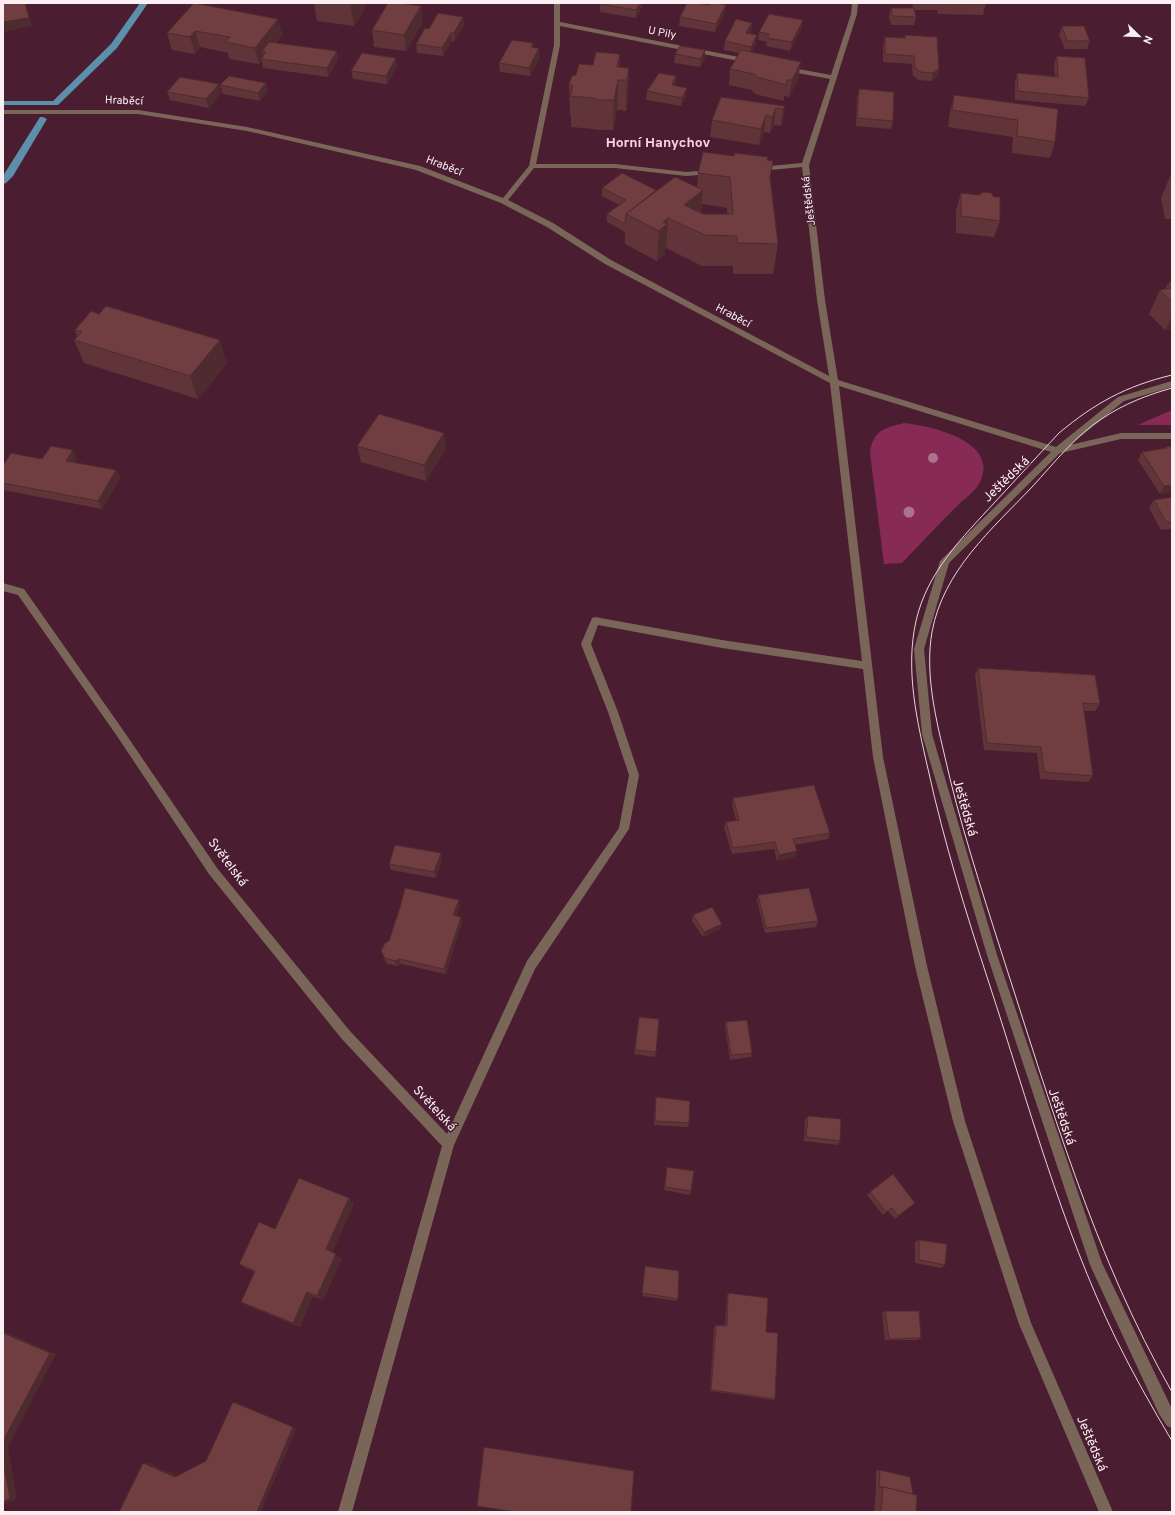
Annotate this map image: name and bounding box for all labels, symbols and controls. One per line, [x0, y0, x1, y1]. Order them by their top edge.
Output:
north arrow [1119, 16, 1159, 56]
street label: U Pily [647, 23, 678, 43]
text: N [1139, 33, 1155, 46]
street label: Hraběcí [105, 93, 144, 109]
district label: Horní Hanychov [606, 135, 711, 152]
street label: Hraběcí [424, 153, 465, 180]
street label: Ještědská [799, 175, 819, 227]
street label: Hraběcí [713, 301, 754, 332]
street label: Ještědská [980, 454, 1034, 506]
street label: Ještědská [948, 778, 980, 839]
street label: Světelská [204, 836, 250, 890]
street label: Světelská [409, 1083, 459, 1135]
street label: Ještědská [1044, 1087, 1078, 1148]
street label: Ještědská [1072, 1414, 1110, 1474]

